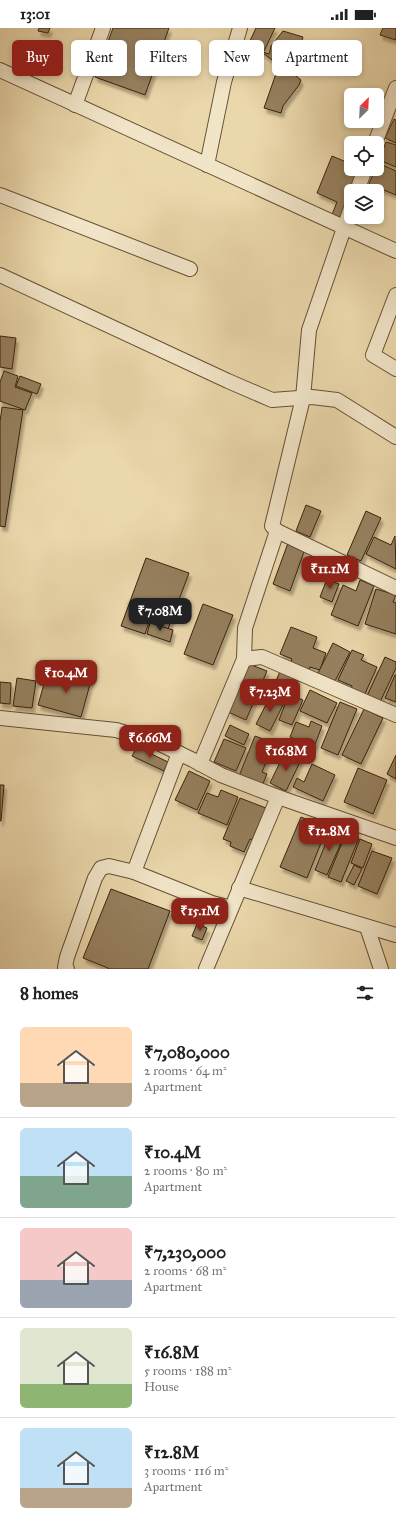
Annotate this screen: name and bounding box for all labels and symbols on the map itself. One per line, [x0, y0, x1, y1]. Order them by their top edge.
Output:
north arrow [344, 88, 384, 128]
pin: ₹11.1M [297, 556, 363, 590]
pin: ₹7.08M [127, 598, 193, 632]
pin: ₹10.4M [33, 660, 99, 694]
pin: ₹7.23M [237, 679, 303, 713]
pin: ₹6.66M [117, 725, 183, 759]
pin: ₹16.8M [253, 738, 319, 772]
pin: ₹12.8M [296, 818, 362, 852]
pin: ₹15.1M [167, 898, 233, 932]

